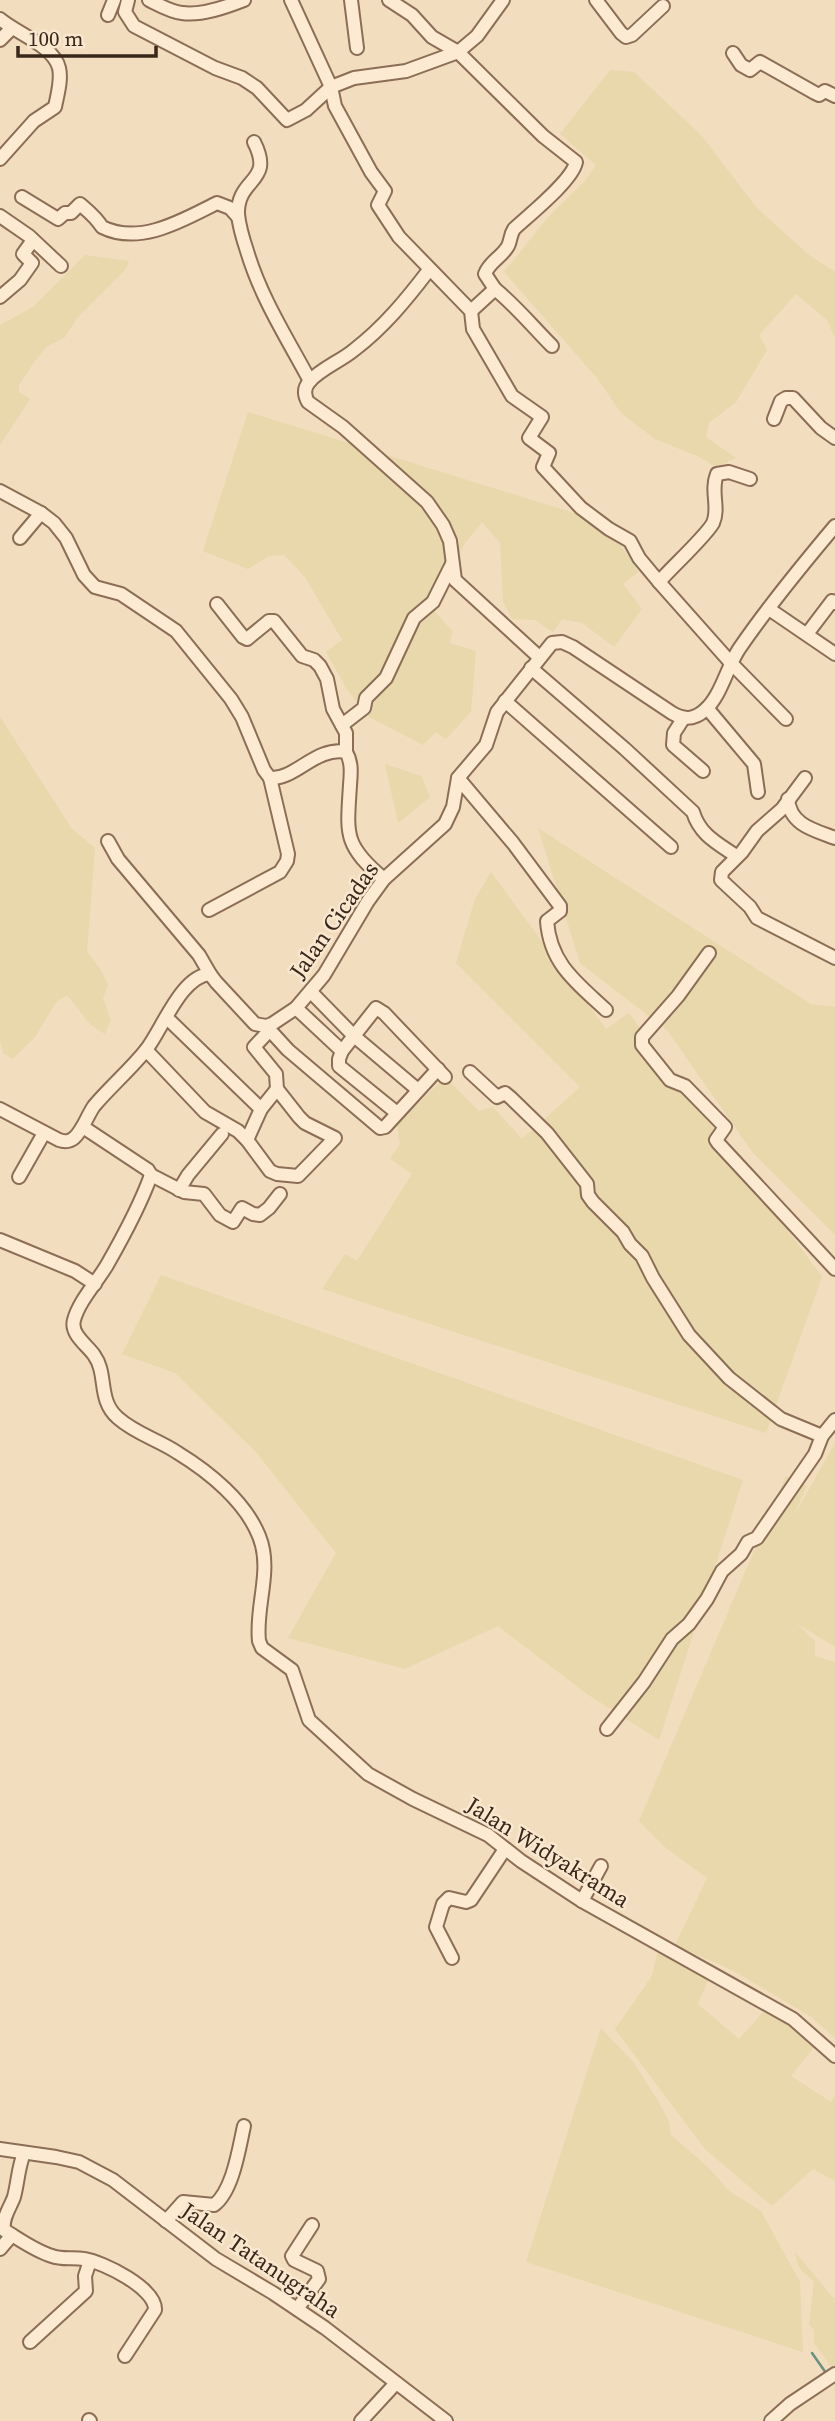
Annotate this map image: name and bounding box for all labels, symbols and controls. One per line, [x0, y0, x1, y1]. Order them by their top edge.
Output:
scale bar [18, 14, 156, 58]
text: 100 m [28, 24, 83, 53]
street label: Jalan Cicadas [281, 855, 386, 986]
street label: Jalan Widyakrama [459, 1788, 636, 1915]
street label: Jalan Tatanugraha [174, 2194, 347, 2325]

